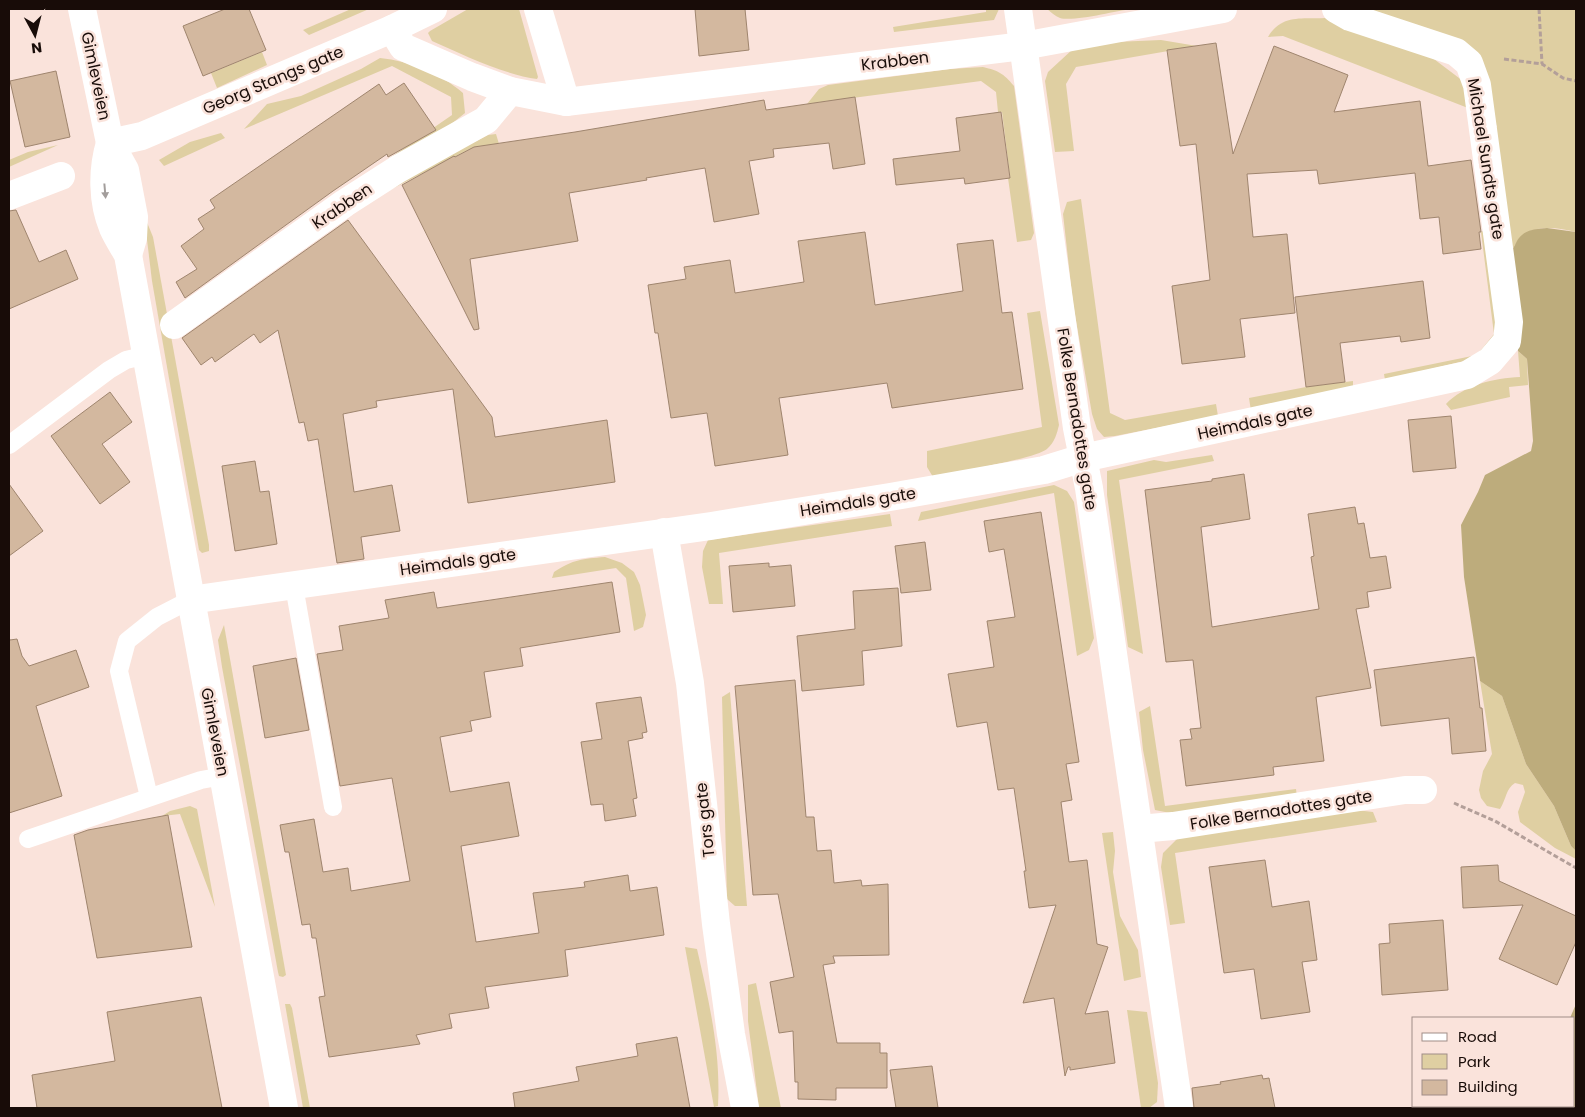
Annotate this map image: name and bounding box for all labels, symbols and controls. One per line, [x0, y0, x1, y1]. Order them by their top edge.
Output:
north arrow [10, 10, 60, 60]
street label: Gimleveien [75, 30, 117, 122]
text: N [30, 37, 43, 58]
street label: Georg Stangs gate [199, 40, 347, 120]
street label: Krabben [860, 45, 930, 77]
street label: Michael Sundts gate [1462, 77, 1510, 241]
street label: Krabben [307, 177, 377, 235]
one-way arrow [102, 183, 110, 199]
street label: Folke Bernadottes gate [1051, 326, 1103, 512]
street label: Heimdals gate [1195, 399, 1315, 445]
street label: Heimdals gate [798, 481, 918, 523]
street label: Heimdals gate [398, 542, 518, 582]
street label: Gimleveien [195, 686, 235, 778]
street label: Tors gate [690, 781, 720, 858]
street label: Folke Bernadottes gate [1188, 784, 1374, 836]
legend [1412, 1017, 1575, 1107]
text: Road [1458, 1026, 1497, 1047]
text: Park [1458, 1051, 1490, 1072]
text: Building [1458, 1076, 1518, 1097]

